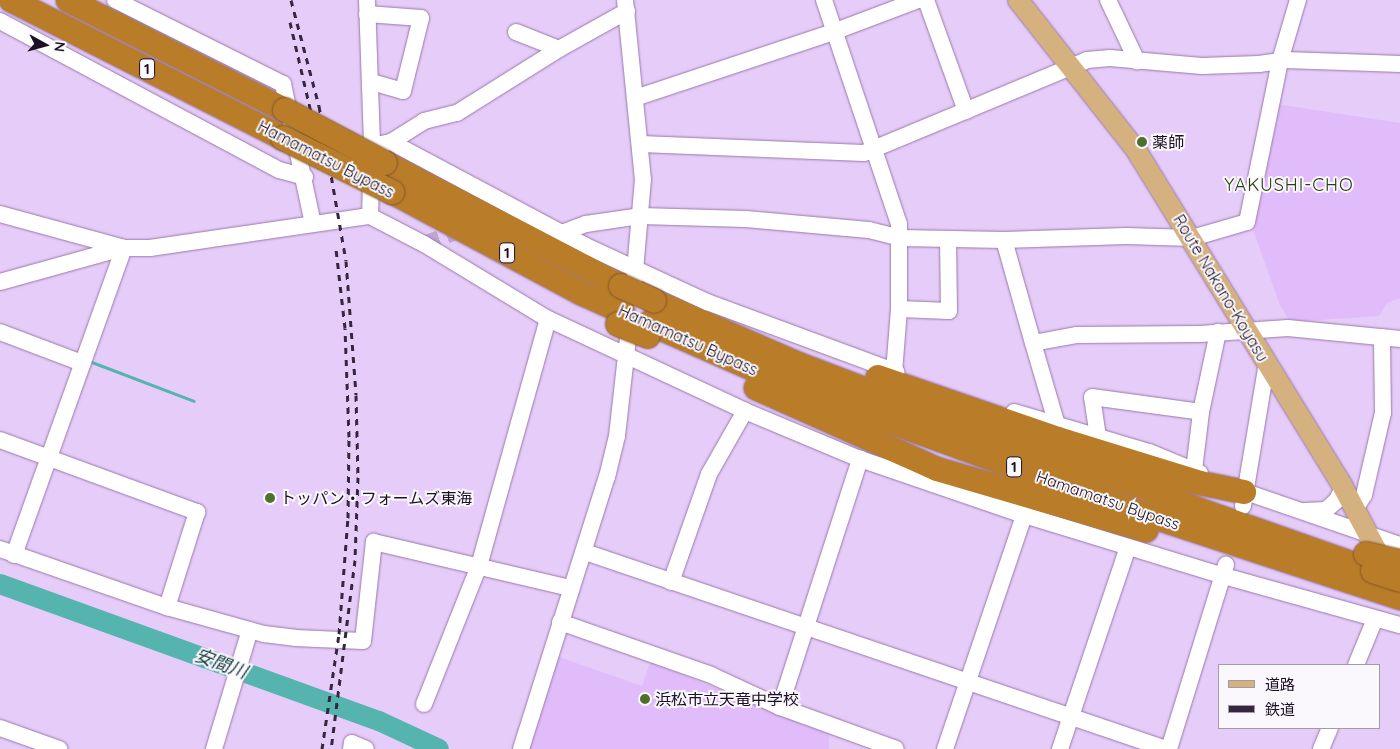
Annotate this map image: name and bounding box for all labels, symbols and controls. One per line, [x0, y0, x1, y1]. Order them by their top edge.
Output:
north arrow [20, 20, 70, 70]
text: N [50, 41, 69, 53]
road number: 1 [138, 56, 156, 82]
street label: Hamamatsu Bypass [255, 116, 397, 202]
place label: 薬師 [1152, 132, 1184, 152]
marker: 薬師 [1136, 136, 1148, 148]
district label: YAKUSHI-CHO [1223, 174, 1355, 196]
street label: Route Nakano-Koyasu [1169, 211, 1273, 365]
road number: 1 [498, 240, 516, 266]
street label: Hamamatsu Bypass [615, 301, 761, 379]
road number: 1 [1005, 454, 1023, 480]
street label: Hamamatsu Bypass [1034, 466, 1182, 534]
place label: トッパン・フォームズ東海 [280, 488, 472, 508]
marker: トッパン・フォームズ東海 [264, 492, 276, 504]
water label: 安間川 [192, 645, 250, 683]
legend [1218, 664, 1380, 729]
text: 道路 [1265, 675, 1295, 694]
place label: 浜松市立天竜中学校 [655, 689, 799, 709]
marker: 浜松市立天竜中学校 [639, 693, 651, 705]
text: 鉄道 [1265, 700, 1295, 719]

